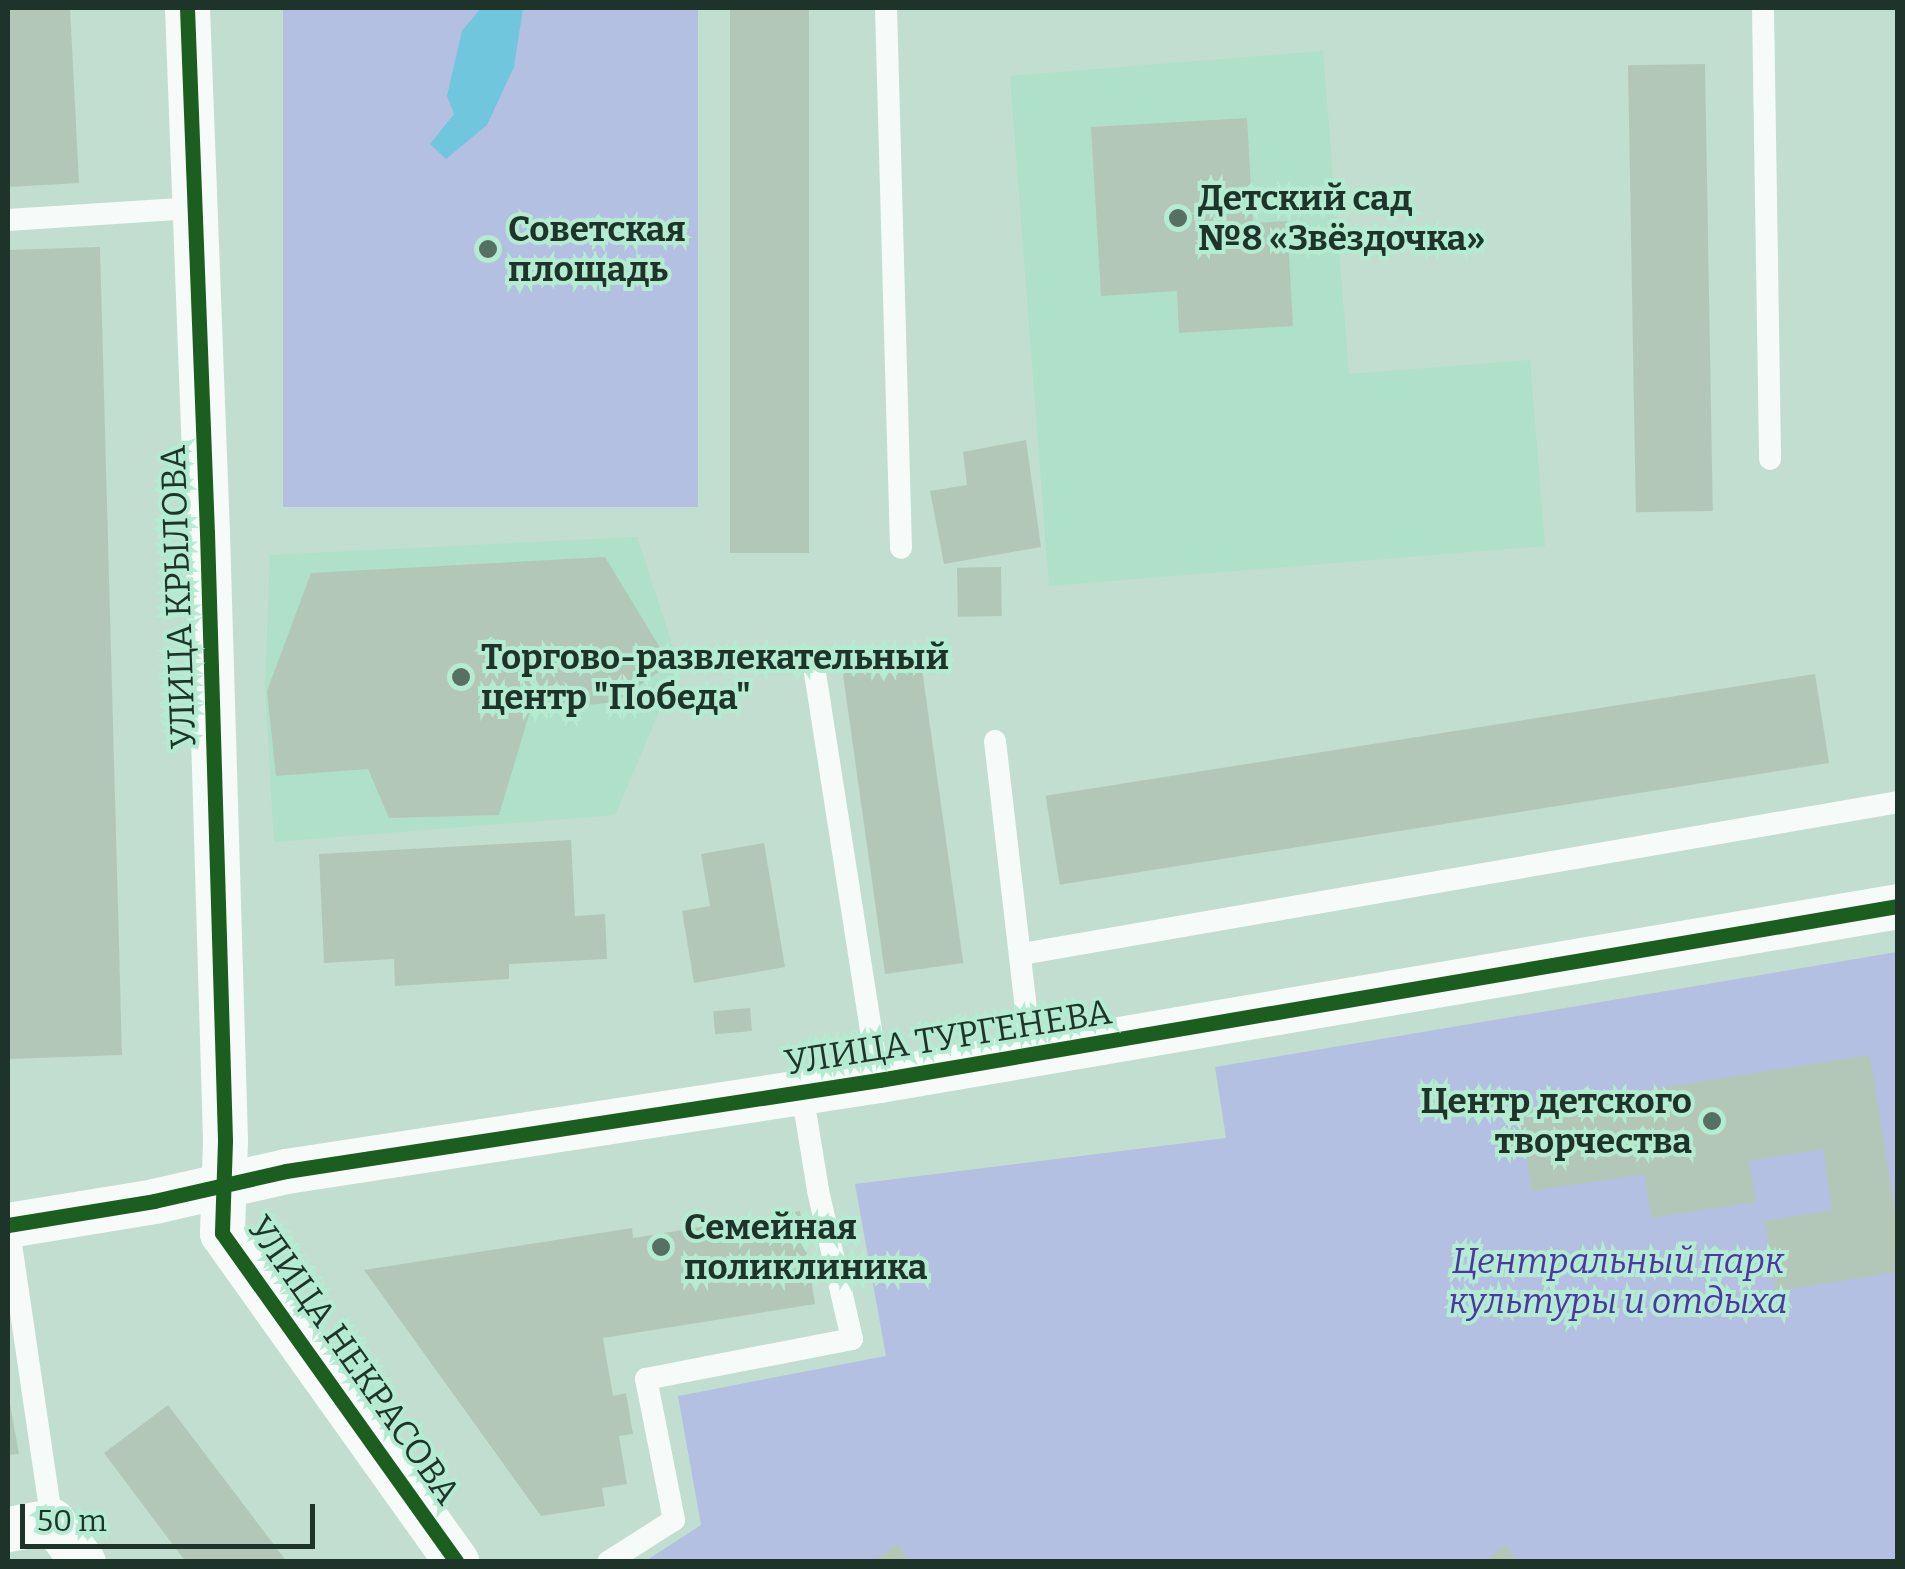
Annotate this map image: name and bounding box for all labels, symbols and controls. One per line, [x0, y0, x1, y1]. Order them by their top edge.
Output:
place label: Детский сад №8 «Звёздочка» [1198, 177, 1485, 259]
marker: Детский сад №8 «Звёздочка» [1167, 207, 1189, 229]
place label: Советская площадь [508, 208, 686, 290]
marker: Советская площадь [477, 238, 499, 260]
street label: УЛИЦА КРЫЛОВА [152, 444, 204, 750]
place label: Торгово-развлекательный центр "Победа" [481, 636, 949, 718]
marker: Торгово-развлекательный центр "Победа" [450, 666, 472, 688]
street label: УЛИЦА ТУРГЕНЕВА [782, 990, 1114, 1084]
place label: Центр детского творчества [1420, 1080, 1692, 1162]
marker: Центр детского творчества [1701, 1110, 1723, 1132]
place label: Семейная поликлиника [684, 1206, 927, 1288]
street label: УЛИЦА НЕКРАСОВА [239, 1208, 469, 1512]
marker: Семейная поликлиника [648, 1234, 674, 1260]
park label: Центральный парк культуры и отдыха [1448, 1240, 1788, 1322]
scale bar [25, 1484, 320, 1546]
text: 50 m [37, 1503, 107, 1539]

